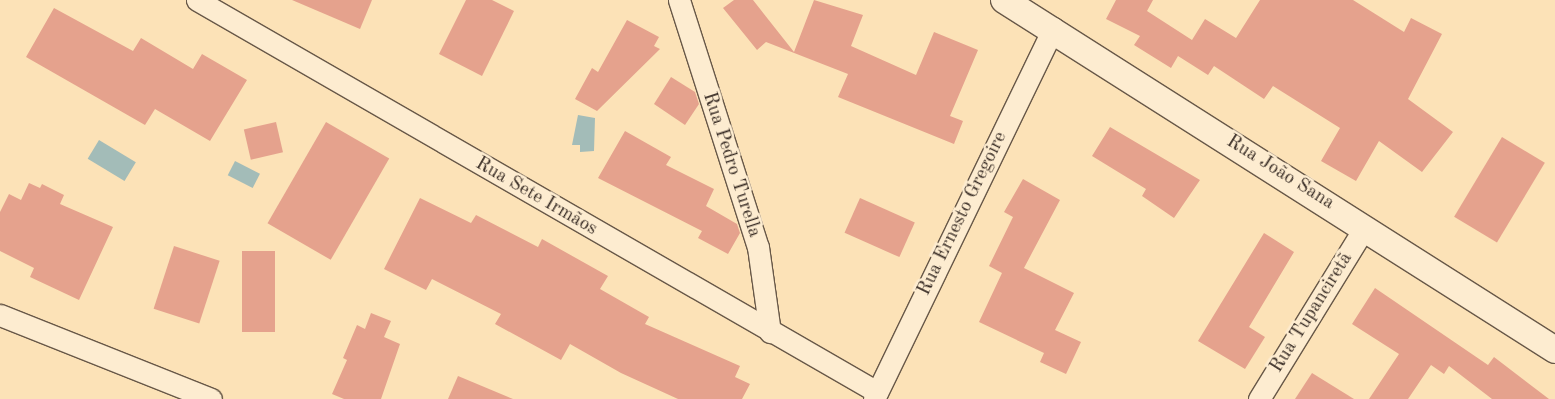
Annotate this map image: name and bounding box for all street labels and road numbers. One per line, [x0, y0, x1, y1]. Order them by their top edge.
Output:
street label: Rua Pedro Turella [697, 89, 765, 241]
street label: Rua Ernesto Gregoire [913, 128, 1013, 300]
street label: Rua João Sana [1222, 131, 1338, 215]
street label: Rua Sete Irmãos [471, 153, 601, 241]
street label: Rua Tupanciretã [1266, 249, 1358, 377]

